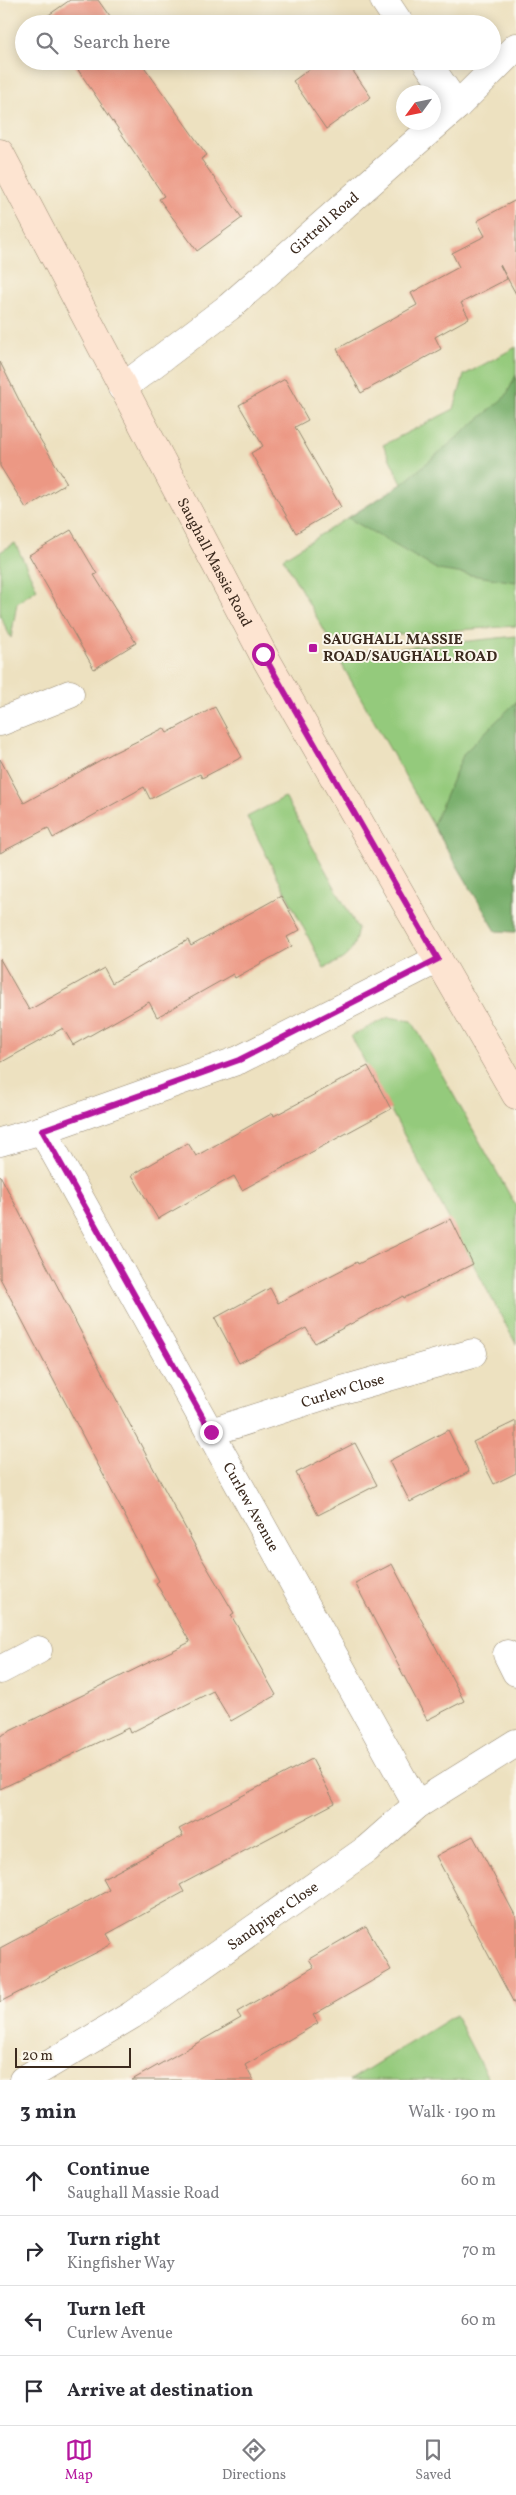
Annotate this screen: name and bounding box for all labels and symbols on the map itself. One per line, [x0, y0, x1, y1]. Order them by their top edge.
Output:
north arrow [396, 85, 441, 130]
street label: Girtrell Road [286, 188, 364, 261]
street label: Saughall Massie Road [171, 494, 256, 631]
place label: SAUGHALL MASSIE ROAD/SAUGHALL ROAD [323, 630, 497, 668]
marker: SAUGHALL MASSIE ROAD/SAUGHALL ROAD [307, 642, 319, 654]
route start [252, 643, 275, 666]
street label: Curlew Close [299, 1370, 387, 1414]
route end [200, 1421, 223, 1444]
street label: Curlew Avenue [217, 1459, 283, 1556]
street label: Sandpiper Close [224, 1877, 323, 1956]
scale bar [15, 2045, 131, 2068]

